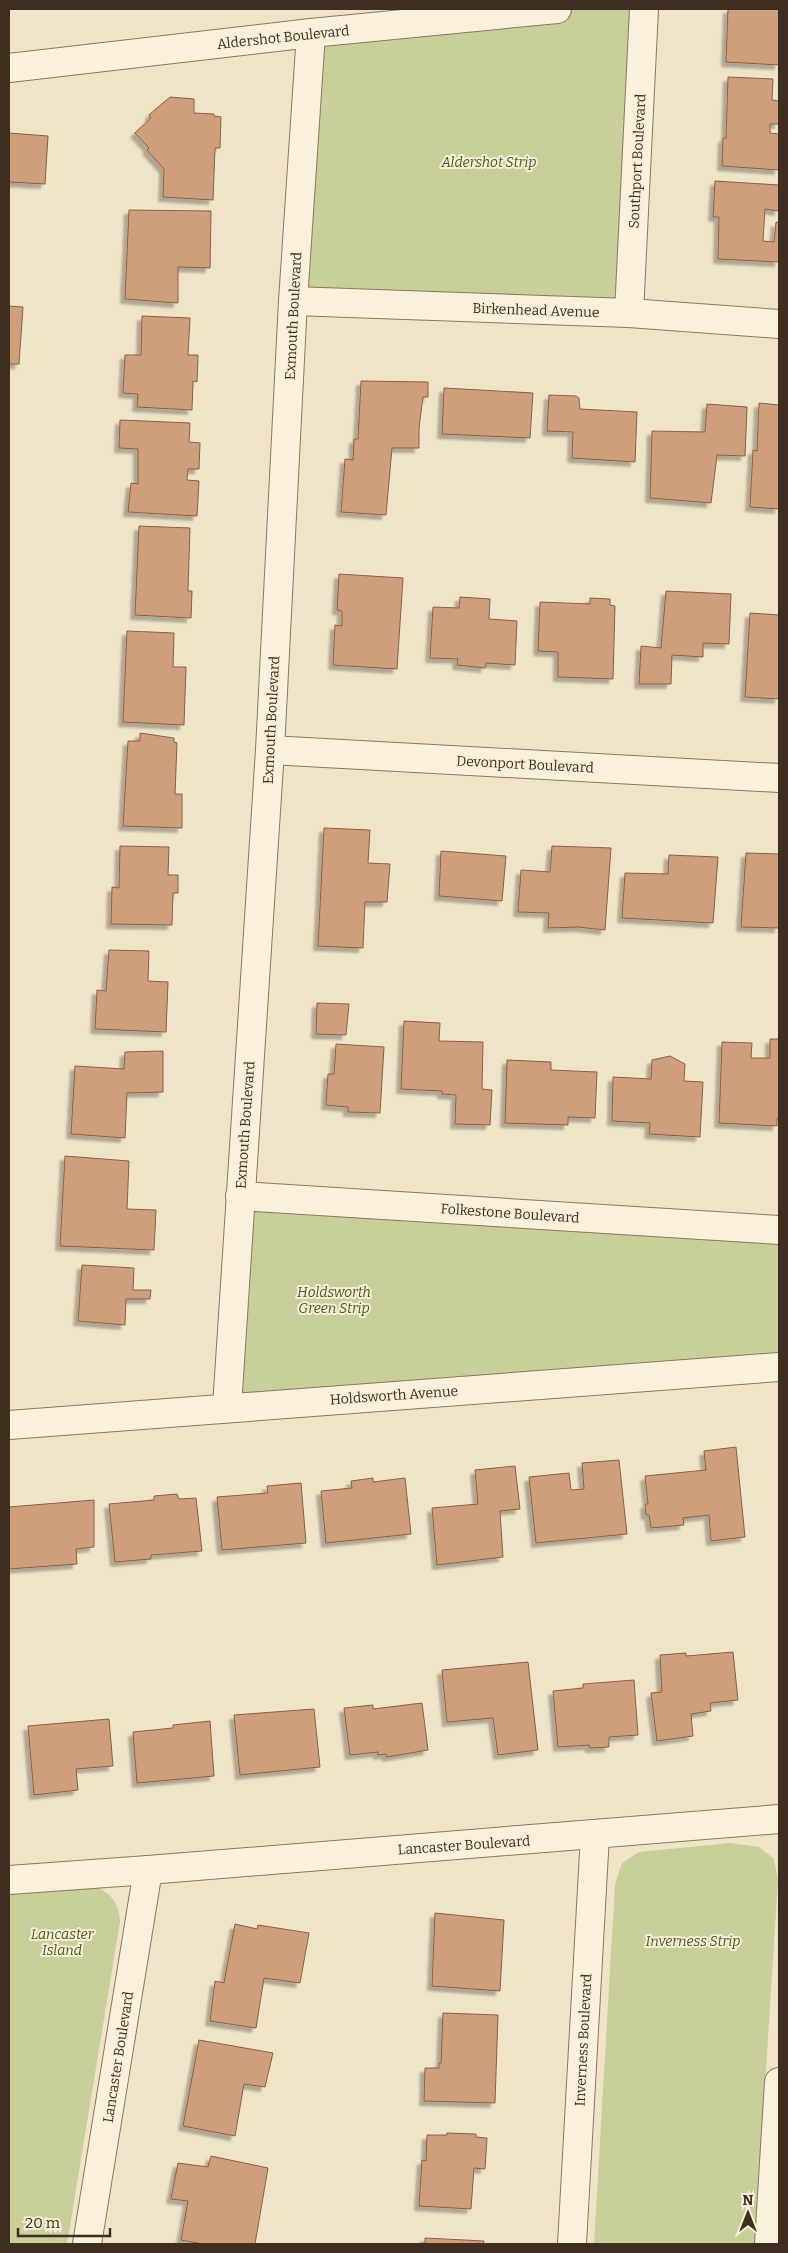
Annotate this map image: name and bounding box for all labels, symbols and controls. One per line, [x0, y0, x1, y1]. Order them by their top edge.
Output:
street label: Aldershot Boulevard [216, 22, 350, 53]
street label: Southport Boulevard [625, 93, 650, 229]
park label: Aldershot Strip [441, 154, 536, 171]
street label: Exmouth Boulevard [282, 252, 305, 381]
street label: Birkenhead Avenue [472, 300, 600, 321]
street label: Exmouth Boulevard [260, 656, 283, 785]
street label: Devonport Boulevard [456, 752, 594, 777]
street label: Exmouth Boulevard [233, 1060, 258, 1190]
street label: Folkestone Boulevard [440, 1200, 580, 1227]
park label: Holdsworth Green Strip [297, 1284, 371, 1317]
street label: Holdsworth Avenue [329, 1383, 459, 1408]
street label: Lancaster Boulevard [397, 1832, 531, 1859]
park label: Lancaster Island [31, 1926, 95, 1959]
park label: Inverness Strip [646, 1933, 740, 1950]
street label: Inverness Boulevard [572, 1973, 595, 2107]
street label: Lancaster Boulevard [100, 1990, 137, 2124]
north arrow [723, 2188, 773, 2238]
text: N [743, 2192, 754, 2209]
scale bar [18, 2206, 110, 2238]
text: 20 m [25, 2214, 61, 2232]

